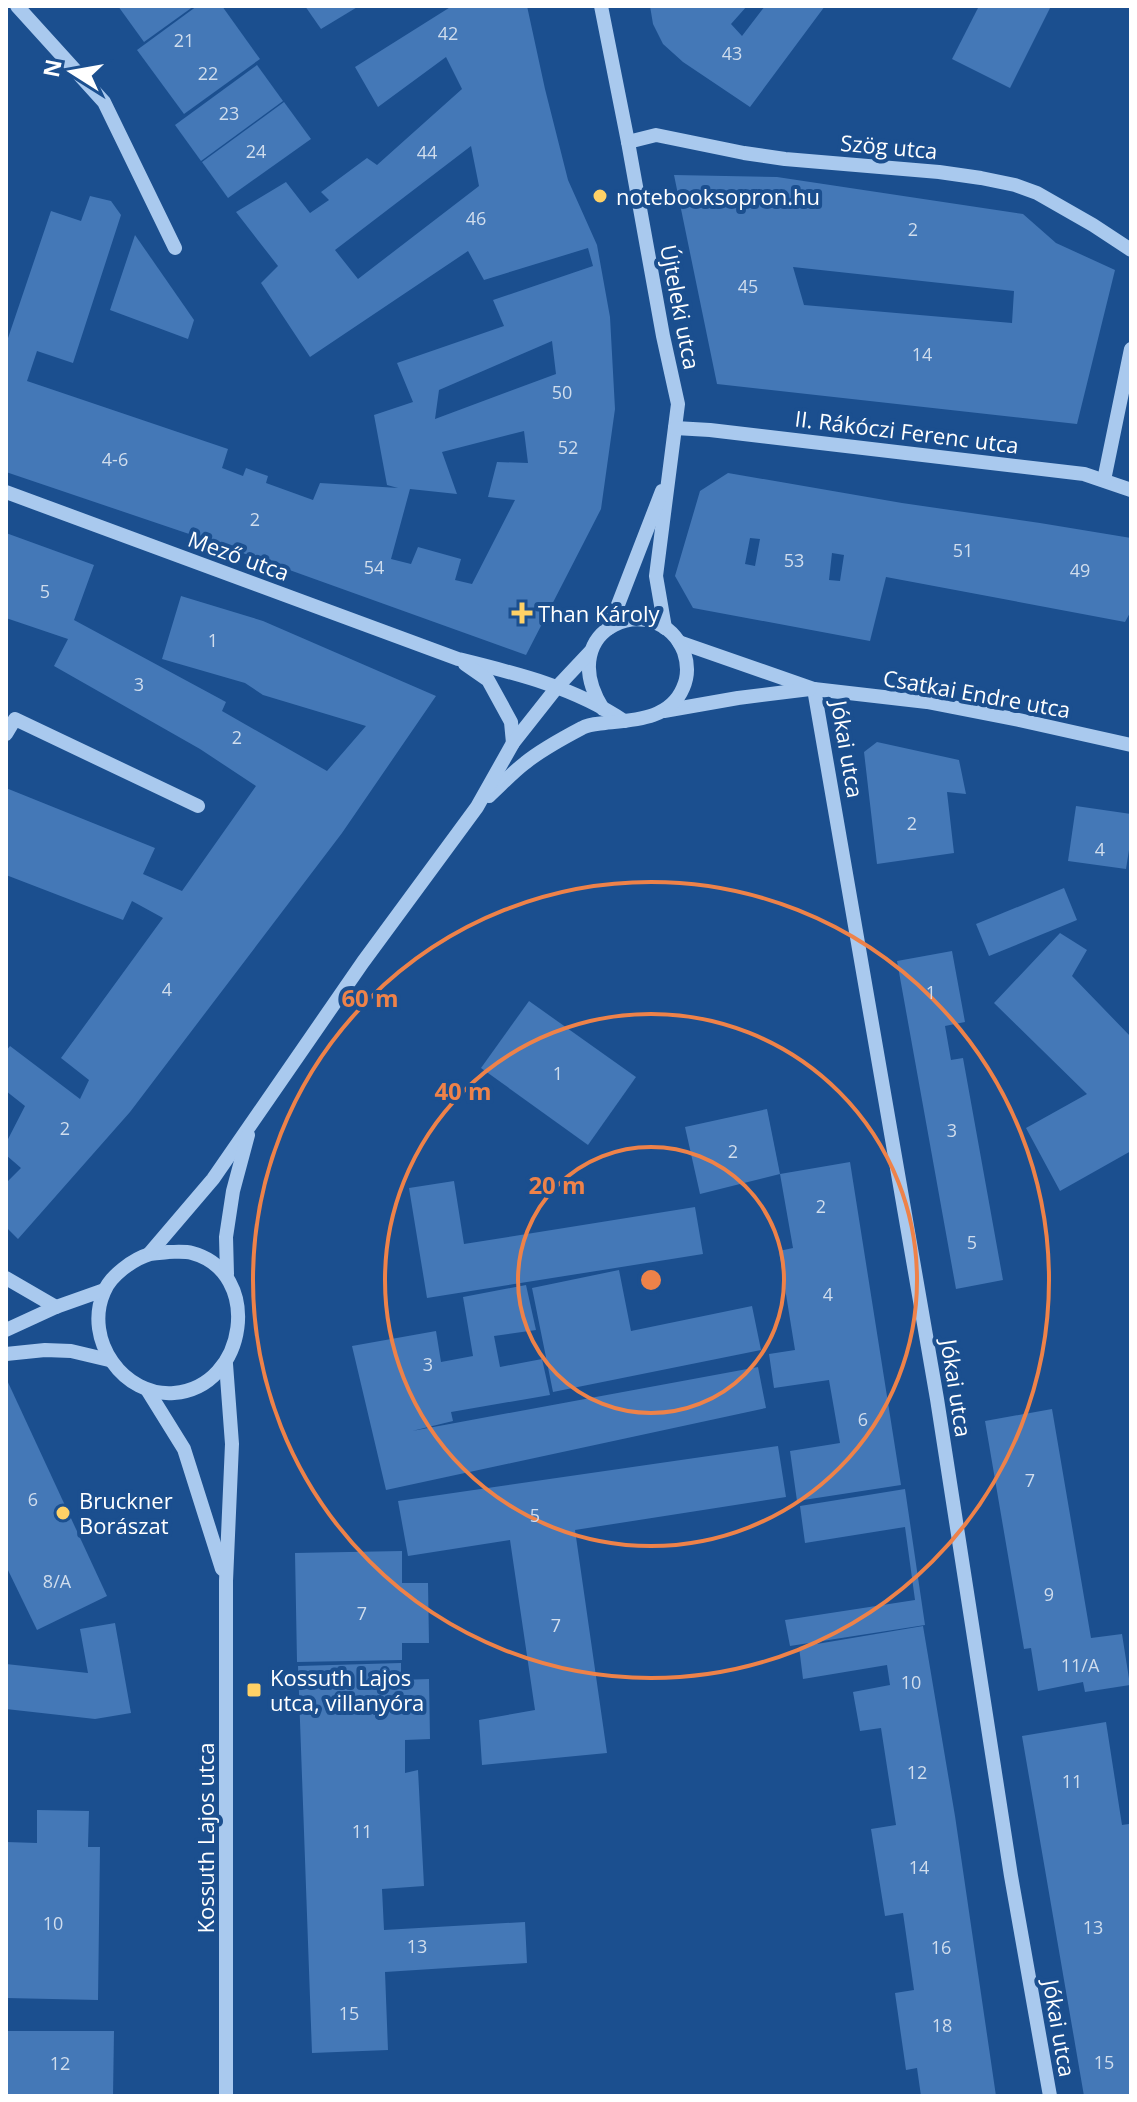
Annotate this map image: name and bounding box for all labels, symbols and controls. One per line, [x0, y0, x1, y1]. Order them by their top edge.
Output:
house number: 42 [438, 21, 458, 45]
house number: 21 [174, 28, 194, 52]
north arrow [32, 32, 112, 112]
house number: 43 [722, 41, 742, 65]
text: N [35, 56, 68, 80]
house number: 22 [198, 61, 218, 85]
house number: 23 [219, 101, 239, 125]
street label: Szög utca [839, 127, 939, 165]
house number: 24 [246, 139, 266, 163]
house number: 44 [417, 140, 437, 164]
place label: notebooksopron.hu [616, 181, 820, 211]
marker: notebooksopron.hu [591, 187, 609, 205]
house number: 46 [466, 206, 486, 230]
house number: 2 [908, 217, 918, 241]
street label: Újteleki utca [654, 242, 708, 372]
house number: 45 [738, 274, 758, 298]
house number: 14 [912, 342, 932, 366]
house number: 50 [552, 380, 572, 404]
street label: II. Rákóczi Ferenc utca [793, 402, 1021, 460]
house number: 52 [558, 435, 578, 459]
house number: 4-6 [102, 447, 128, 471]
house number: 2 [250, 507, 260, 531]
street label: Mező utca [184, 523, 294, 587]
house number: 51 [953, 538, 973, 562]
house number: 53 [784, 548, 804, 572]
house number: 54 [364, 555, 384, 579]
house number: 49 [1070, 558, 1090, 582]
house number: 5 [40, 579, 50, 603]
place label: Than Károly [538, 598, 661, 628]
marker: Than Károly [513, 604, 531, 622]
house number: 1 [208, 628, 218, 652]
street label: Csatkai Endre utca [881, 662, 1073, 724]
house number: 3 [134, 672, 144, 696]
street label: Jókai utca [824, 696, 871, 800]
house number: 2 [232, 725, 242, 749]
house number: 2 [907, 811, 917, 835]
house number: 4 [1095, 837, 1105, 861]
house number: 4 [162, 977, 172, 1001]
house number: 1 [926, 980, 936, 1004]
text: 60 m [341, 981, 399, 1014]
house number: 1 [553, 1061, 563, 1085]
text: 40 m [434, 1074, 492, 1107]
house number: 2 [60, 1116, 70, 1140]
house number: 3 [947, 1118, 957, 1142]
house number: 2 [728, 1139, 738, 1163]
text: 20 m [528, 1168, 586, 1201]
house number: 2 [816, 1194, 826, 1218]
house number: 5 [967, 1230, 977, 1254]
centre of rings [637, 1266, 665, 1294]
house number: 4 [823, 1282, 833, 1306]
street label: Jókai utca [934, 1335, 980, 1439]
house number: 3 [423, 1352, 433, 1376]
house number: 6 [858, 1407, 868, 1431]
house number: 7 [1025, 1468, 1035, 1492]
place label: Bruckner Borászat [79, 1485, 173, 1540]
house number: 6 [28, 1487, 38, 1511]
house number: 5 [530, 1503, 540, 1527]
marker: Bruckner Borászat [54, 1504, 72, 1522]
house number: 8/A [43, 1569, 72, 1593]
house number: 9 [1044, 1582, 1054, 1606]
house number: 7 [357, 1601, 367, 1625]
house number: 7 [551, 1613, 561, 1637]
house number: 11/A [1061, 1653, 1100, 1677]
place label: Kossuth Lajos utca, villanyóra [270, 1662, 424, 1717]
house number: 10 [901, 1670, 921, 1694]
marker: Kossuth Lajos utca, villanyóra [245, 1681, 263, 1699]
street label: Kossuth Lajos utca [190, 1742, 220, 1934]
house number: 12 [907, 1760, 927, 1784]
house number: 11 [1062, 1769, 1082, 1793]
house number: 11 [352, 1819, 372, 1843]
house number: 14 [909, 1855, 929, 1879]
house number: 10 [43, 1911, 63, 1935]
house number: 13 [1083, 1915, 1103, 1939]
house number: 13 [407, 1934, 427, 1958]
house number: 16 [931, 1935, 951, 1959]
street label: Jókai utca [1036, 1975, 1083, 2079]
house number: 15 [339, 2001, 359, 2025]
house number: 18 [932, 2013, 952, 2037]
house number: 15 [1094, 2050, 1114, 2074]
house number: 12 [50, 2051, 70, 2075]

